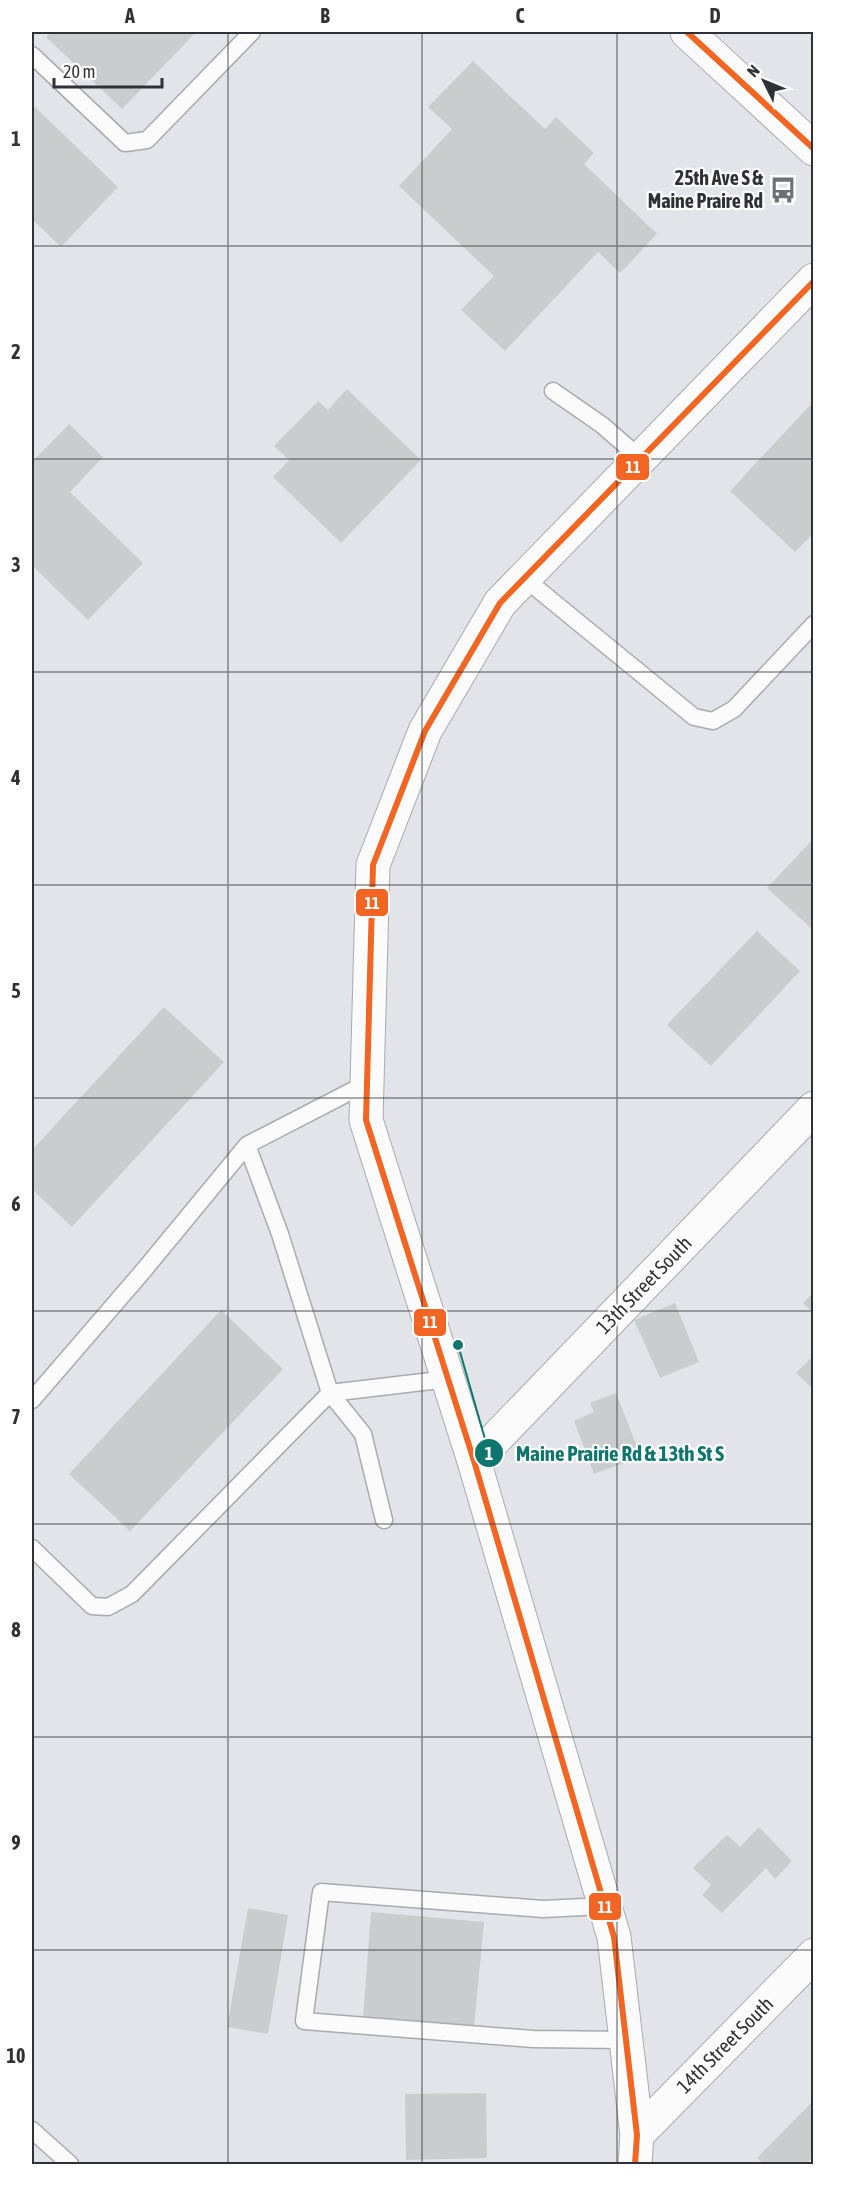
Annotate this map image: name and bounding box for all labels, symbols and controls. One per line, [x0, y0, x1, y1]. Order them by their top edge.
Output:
text: A [124, 4, 135, 27]
text: B [320, 4, 330, 27]
text: C [516, 4, 525, 27]
text: D [709, 4, 721, 27]
scale bar [54, 51, 162, 89]
north arrow [734, 51, 794, 111]
text: 20 m [63, 61, 95, 82]
text: N [743, 61, 763, 80]
text: 1 [11, 127, 21, 150]
place label: 25th Ave S & Maine Praire Rd [648, 166, 764, 212]
bus stop icon: 25th Ave S & Maine Praire Rd [768, 175, 798, 205]
text: 2 [11, 340, 21, 363]
line badge: 11 [615, 453, 650, 481]
text: 11 [625, 458, 641, 476]
text: 3 [11, 553, 21, 576]
text: 4 [10, 766, 21, 789]
line badge: 11 [355, 888, 389, 917]
text: 11 [364, 894, 380, 912]
text: 5 [11, 979, 21, 1002]
text: 6 [11, 1192, 21, 1215]
street label: 13th Street South [591, 1231, 696, 1338]
line badge: 11 [413, 1308, 447, 1337]
text: 11 [422, 1313, 438, 1331]
text: 7 [11, 1405, 21, 1428]
callout: Maine Prairie Rd & 13th St S [474, 1434, 735, 1473]
text: Maine Prairie Rd & 13th St S [516, 1441, 724, 1465]
text: 1 [485, 1443, 493, 1464]
text: 8 [11, 1618, 21, 1641]
text: 9 [11, 1831, 21, 1854]
line badge: 11 [588, 1892, 622, 1921]
text: 11 [597, 1898, 613, 1916]
street label: 14th Street South [672, 1992, 778, 2098]
text: 10 [7, 2044, 25, 2067]

